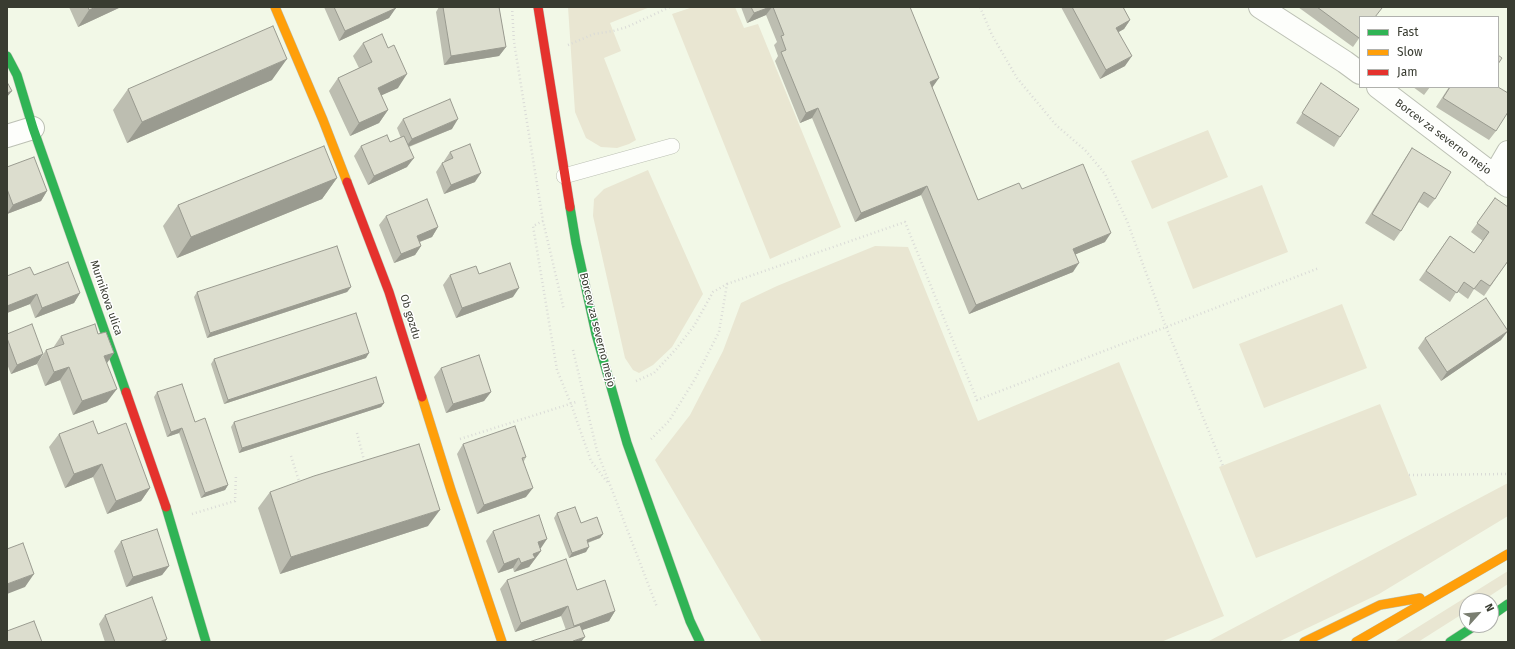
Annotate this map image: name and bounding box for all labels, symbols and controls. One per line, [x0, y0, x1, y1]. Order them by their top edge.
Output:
legend [1359, 16, 1499, 88]
text: Fast [1397, 25, 1419, 39]
text: Slow [1397, 45, 1423, 59]
text: Jam [1397, 65, 1417, 79]
street label: Borcev za severno mejo [1392, 96, 1494, 178]
street label: Murnikova ulica [87, 259, 125, 337]
street label: Borcev za severno mejo [576, 271, 618, 389]
street label: Ob gozdu [397, 293, 423, 341]
north arrow [1459, 593, 1499, 633]
text: N [1482, 602, 1497, 614]

